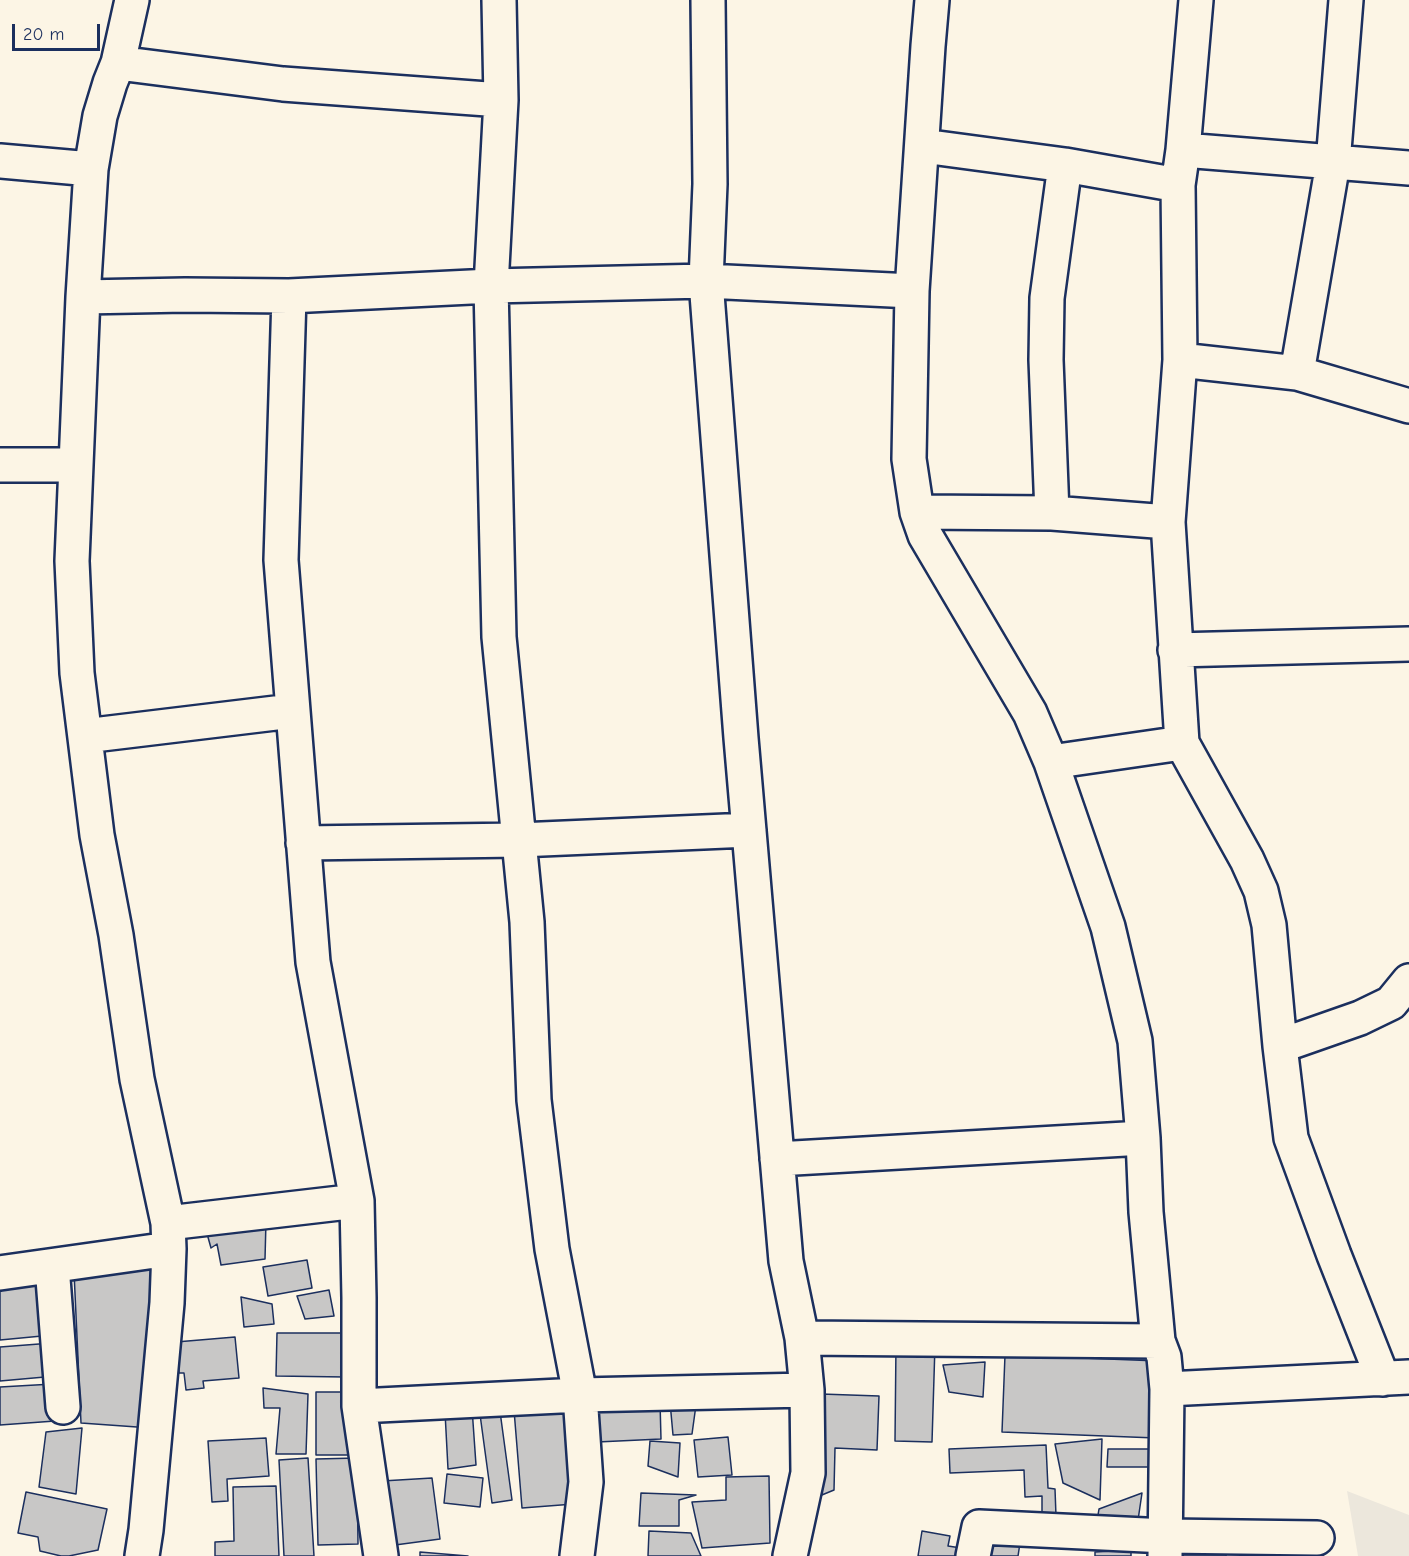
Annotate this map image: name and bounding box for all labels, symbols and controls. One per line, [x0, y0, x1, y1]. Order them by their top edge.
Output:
scale bar [15, 12, 104, 50]
text: 20 m [23, 24, 64, 45]

